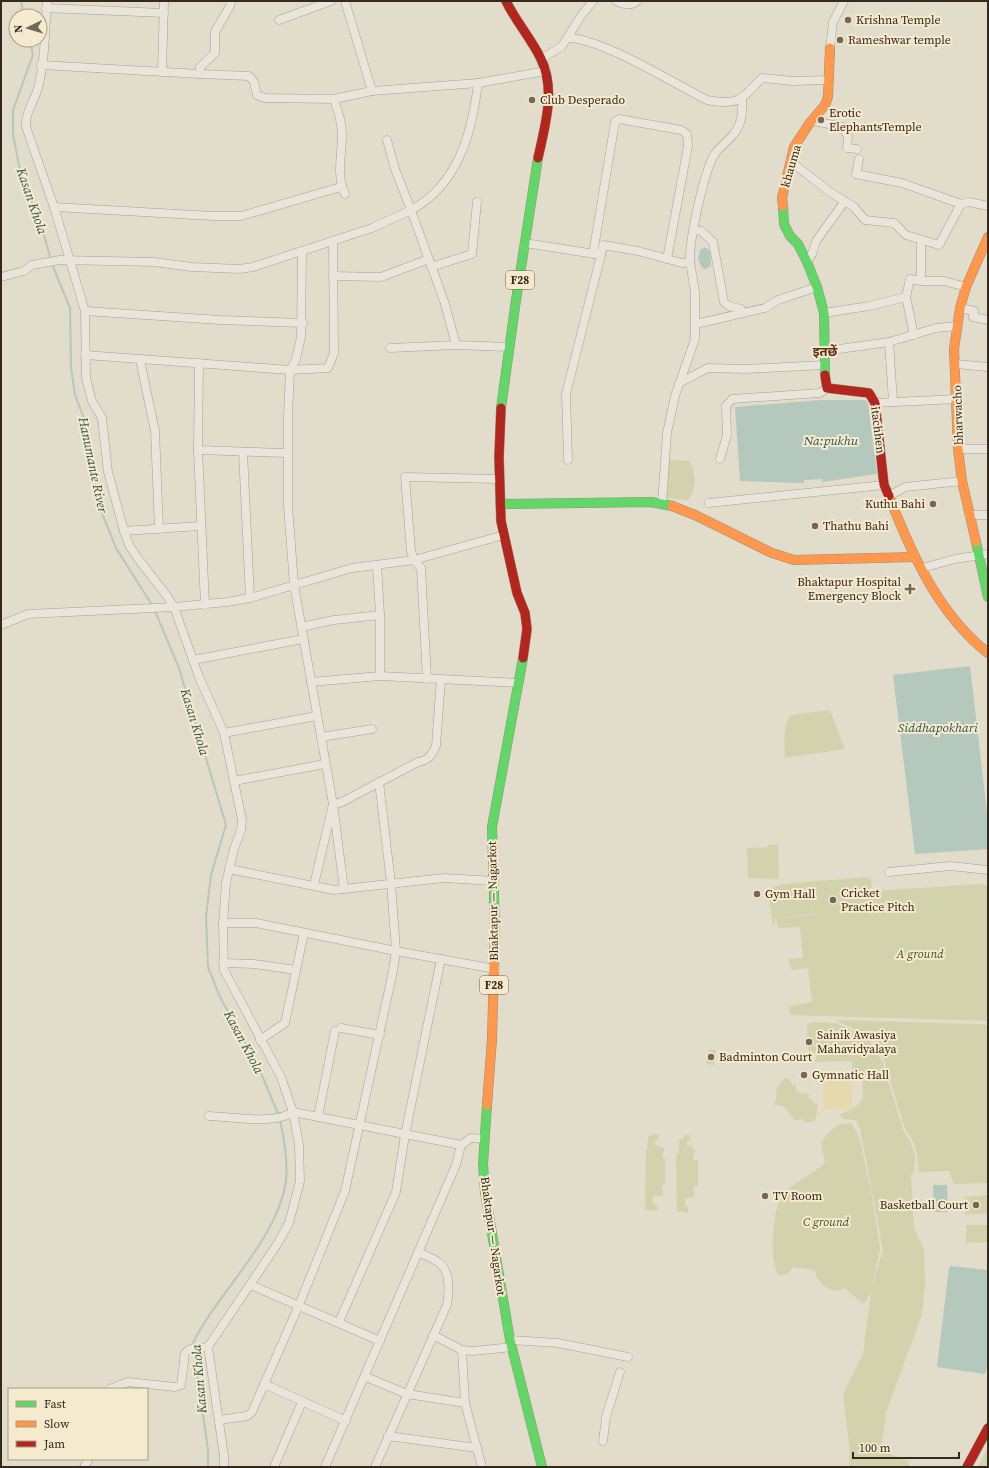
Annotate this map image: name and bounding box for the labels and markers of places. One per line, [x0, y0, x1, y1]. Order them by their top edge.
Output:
place label: Krishna Temple [856, 12, 941, 28]
marker: Krishna Temple [843, 15, 853, 25]
place label: Rameshwar temple [848, 32, 951, 48]
marker: Rameshwar temple [835, 35, 845, 45]
place label: Club Desperado [540, 92, 625, 108]
marker: Club Desperado [527, 95, 537, 105]
place label: Erotic ElephantsTemple [829, 105, 922, 135]
marker: Erotic ElephantsTemple [816, 115, 826, 125]
place label: Kuthu Bahi [865, 496, 925, 512]
marker: Kuthu Bahi [928, 499, 938, 509]
place label: Thathu Bahi [823, 518, 889, 534]
marker: Thathu Bahi [810, 521, 820, 531]
place label: Bhaktapur Hospital Emergency Block [797, 574, 901, 604]
marker: Bhaktapur Hospital Emergency Block [904, 583, 916, 595]
place label: Cricket Practice Pitch [841, 885, 915, 915]
place label: Gym Hall [765, 886, 816, 902]
marker: Gym Hall [752, 889, 762, 899]
marker: Cricket Practice Pitch [828, 895, 838, 905]
place label: Sainik Awasiya Mahavidyalaya [817, 1027, 898, 1057]
marker: Sainik Awasiya Mahavidyalaya [804, 1037, 814, 1047]
place label: Badminton Court [719, 1049, 812, 1065]
marker: Badminton Court [706, 1052, 716, 1062]
place label: Gymnatic Hall [812, 1067, 890, 1083]
marker: Gymnatic Hall [799, 1070, 809, 1080]
place label: TV Room [773, 1188, 823, 1204]
marker: TV Room [760, 1191, 770, 1201]
place label: Basketball Court [880, 1197, 968, 1213]
marker: Basketball Court [971, 1200, 981, 1210]

